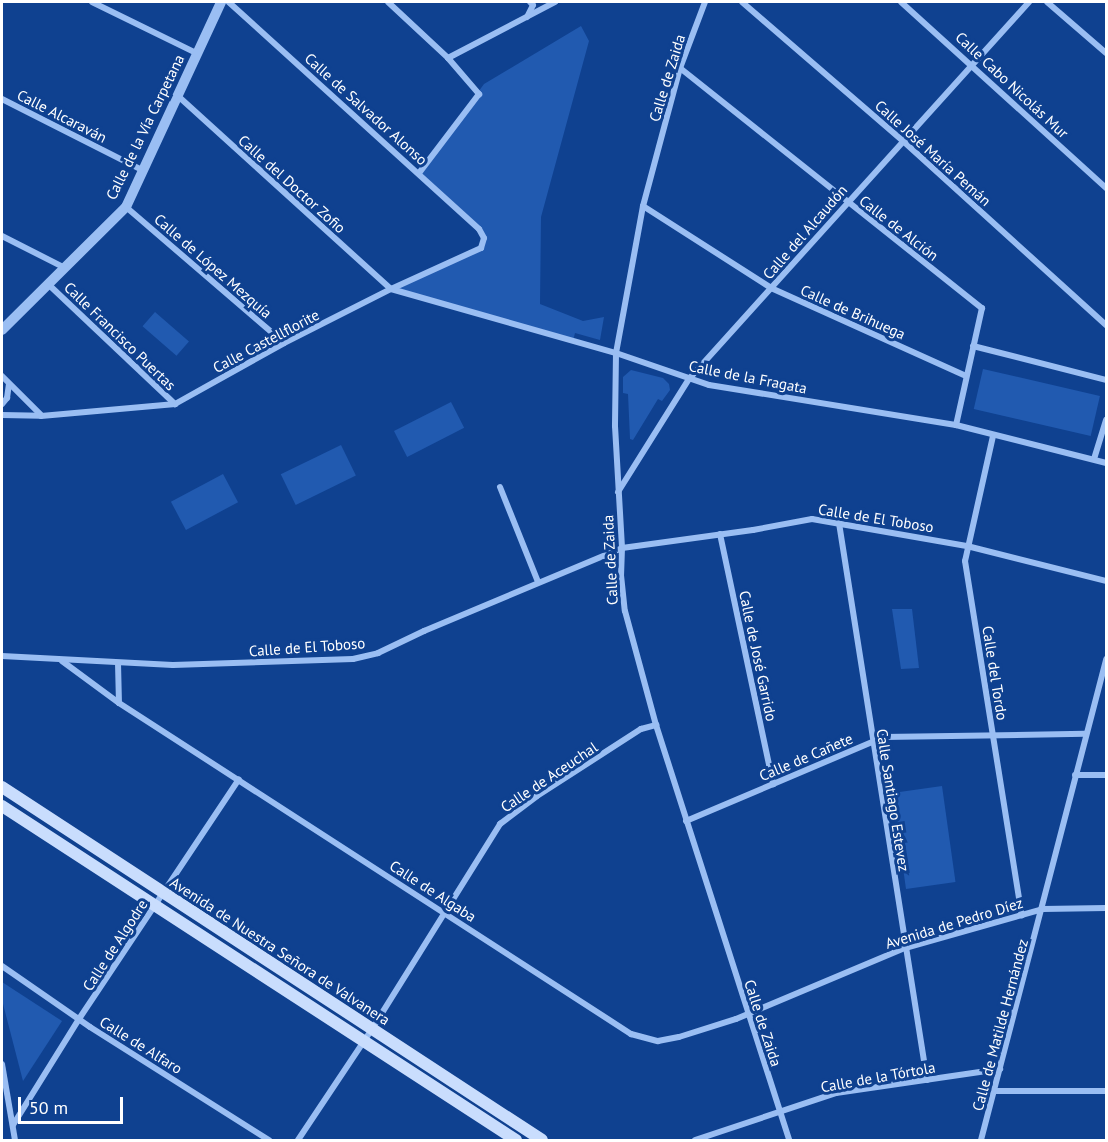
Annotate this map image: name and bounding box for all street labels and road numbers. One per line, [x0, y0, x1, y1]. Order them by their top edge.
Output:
street label: Calle Cabo Nicolás Mur [952, 28, 1072, 142]
street label: Calle de Zaida [645, 32, 689, 124]
street label: Calle de Salvador Alonso [301, 49, 431, 169]
street label: Calle de la Vía Carpetana [102, 51, 188, 203]
street label: Calle Alcaraván [14, 86, 110, 146]
street label: Calle José María Pemán [871, 96, 995, 210]
street label: Calle del Doctor Zofio [235, 131, 349, 237]
street label: Calle del Alcaudón [759, 181, 851, 283]
street label: Calle de Alción [856, 191, 942, 265]
street label: Calle de López Mezquía [150, 210, 276, 322]
street label: Calle Francisco Puertas [60, 278, 180, 394]
street label: Calle de Brihuega [798, 281, 908, 343]
street label: Calle Castellflorite [210, 305, 322, 377]
street label: Calle de la Fragata [687, 357, 809, 397]
street label: Calle de El Toboso [817, 500, 935, 536]
street label: Calle de Zaida [599, 514, 621, 606]
street label: Calle de José Garrido [735, 589, 781, 723]
street label: Calle del Tordo [979, 624, 1011, 722]
street label: Calle de El Toboso [248, 634, 366, 660]
street label: Calle Santiago Estevez [873, 727, 913, 873]
street label: Calle de Cañete [756, 729, 856, 785]
street label: Calle de Aceuchal [497, 738, 601, 816]
street label: Calle de Algaba [386, 856, 480, 926]
street label: Avenida de Nuestra Señora de Valvanera [167, 873, 393, 1029]
street label: Avenida de Pedro Díez [883, 893, 1025, 953]
street label: Calle de Algodre [79, 896, 151, 994]
street label: Calle de Matilde Hernández [968, 937, 1032, 1113]
street label: Calle de Zaida [740, 977, 786, 1069]
street label: Calle de Alfaro [96, 1012, 186, 1078]
street label: Calle de la Tórtola [819, 1058, 937, 1096]

